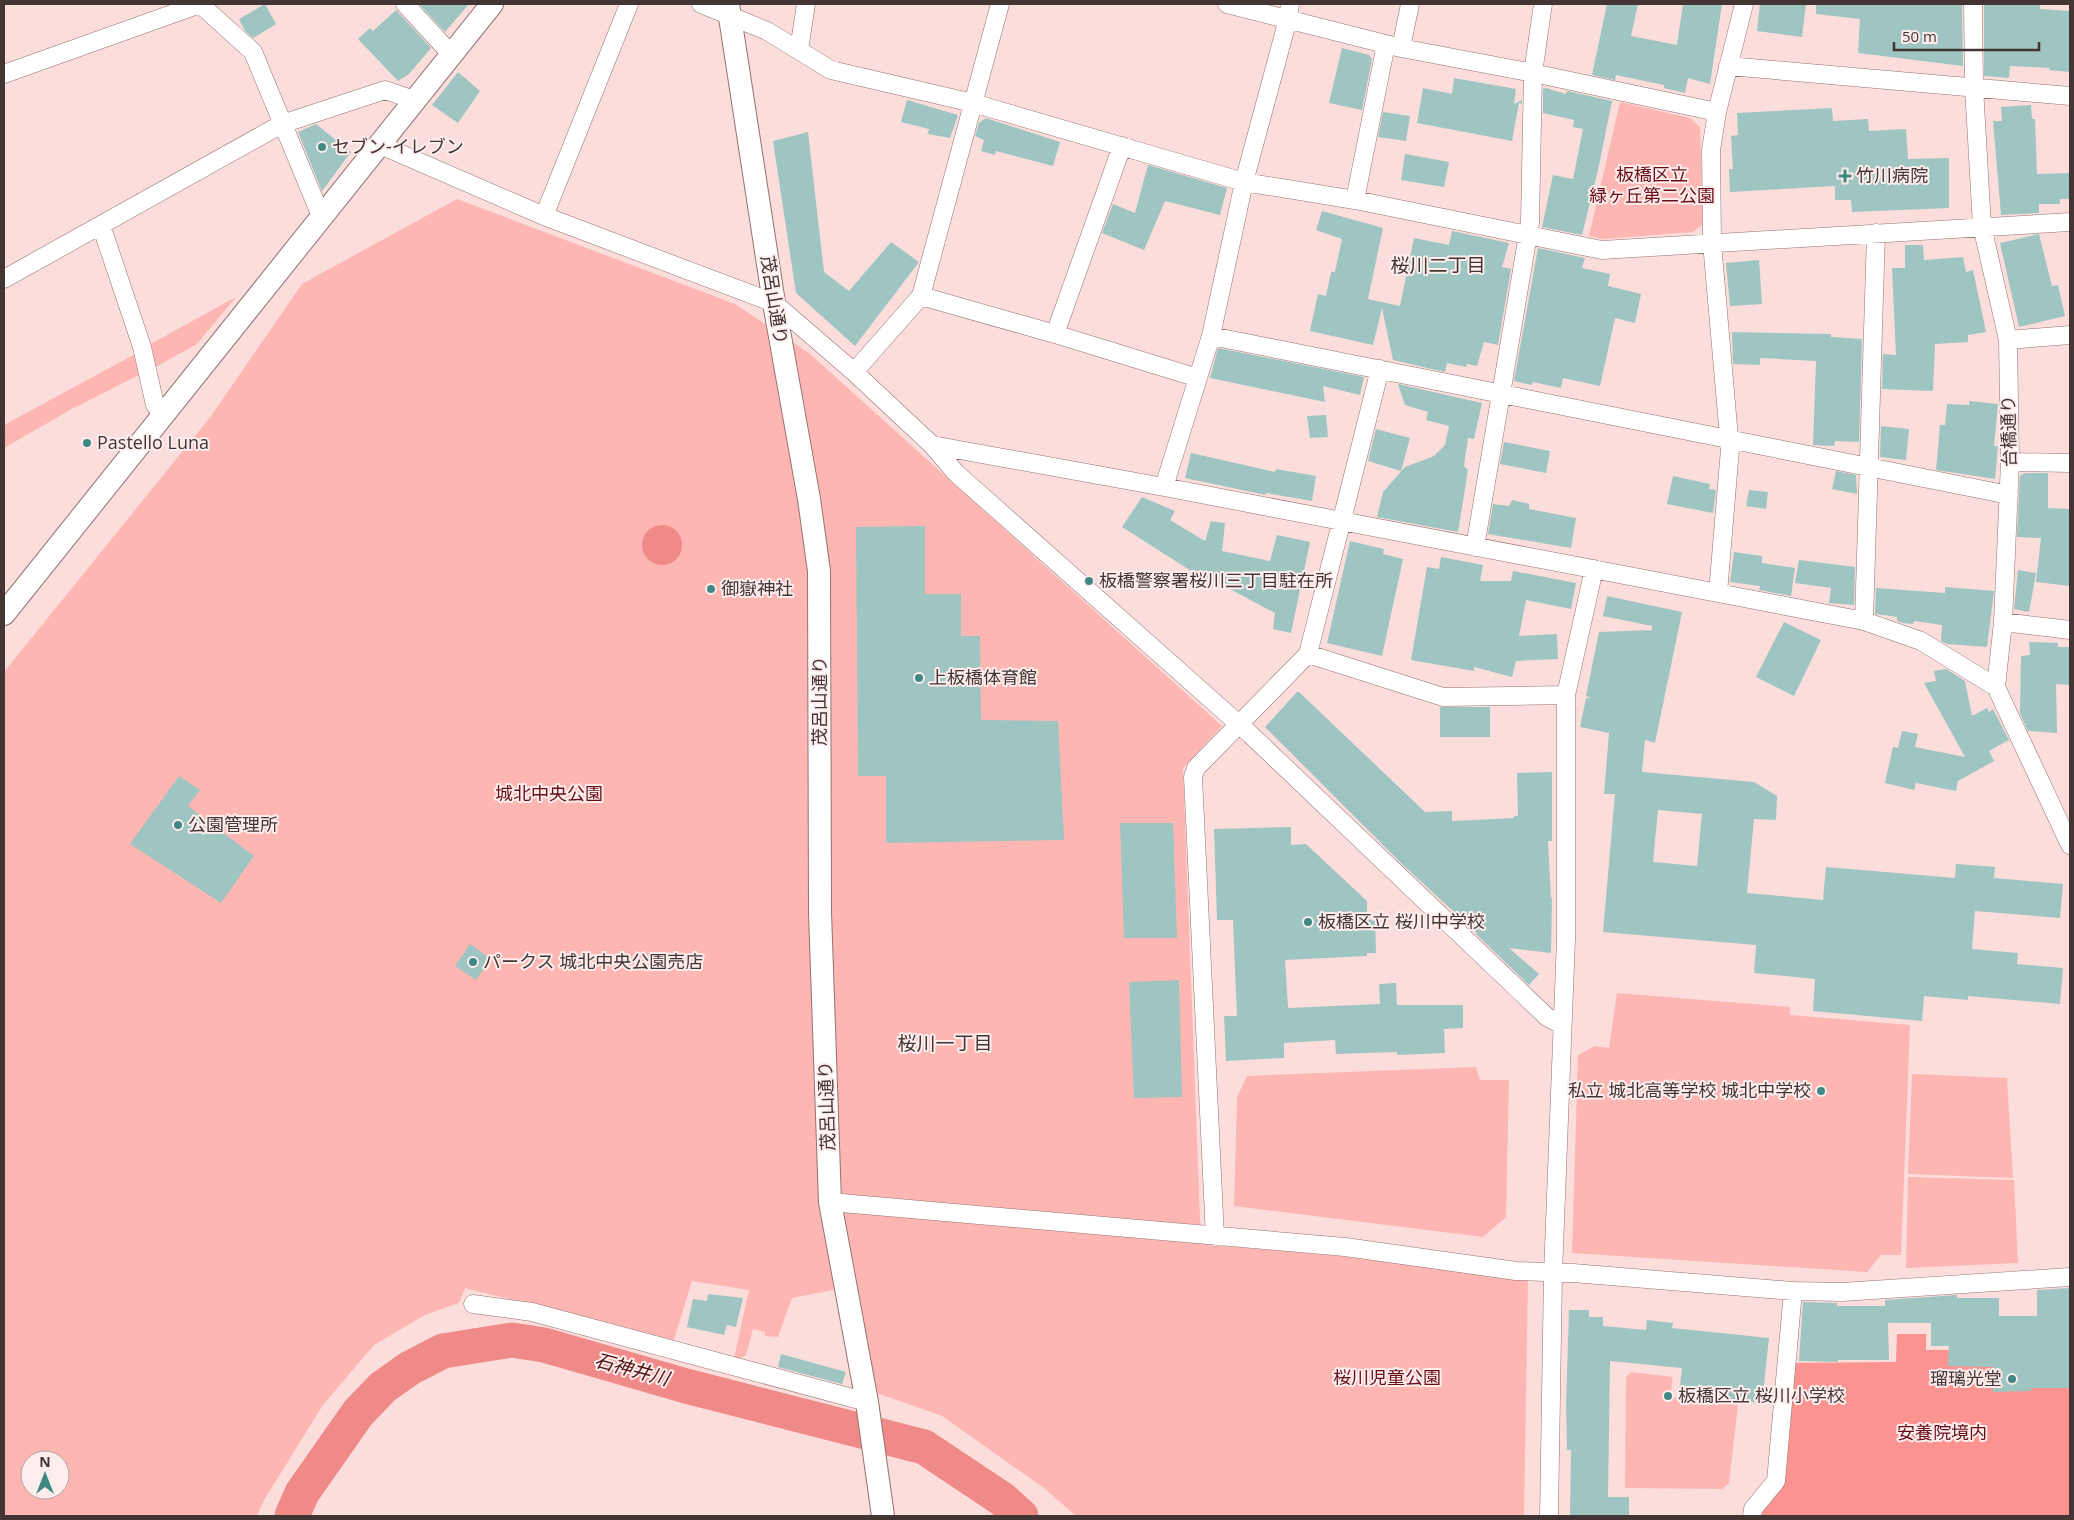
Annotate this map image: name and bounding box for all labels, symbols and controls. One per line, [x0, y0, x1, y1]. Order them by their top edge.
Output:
scale bar [1894, 20, 2039, 52]
text: 50 m [1902, 26, 1937, 46]
place label: セブン-イレブン [332, 134, 464, 158]
marker: セブン-イレブン [316, 141, 328, 153]
park label: 板橋区立 緑ヶ丘第二公園 [1589, 162, 1715, 207]
place label: 竹川病院 [1856, 163, 1928, 187]
marker: 竹川病院 [1838, 169, 1852, 183]
district label: 桜川二丁目 [1390, 252, 1486, 278]
street label: 茂呂山通り [756, 254, 794, 346]
street label: 台橋通り [1995, 395, 2021, 467]
place label: Pastello Luna [97, 430, 209, 454]
marker: Pastello Luna [81, 437, 93, 449]
place label: 板橋警察署桜川三丁目駐在所 [1099, 568, 1333, 592]
marker: 板橋警察署桜川三丁目駐在所 [1083, 575, 1095, 587]
place label: 御嶽神社 [721, 576, 793, 600]
marker: 御嶽神社 [705, 583, 717, 595]
street label: 茂呂山通り [807, 656, 831, 746]
place label: 上板橋体育館 [929, 665, 1037, 689]
marker: 上板橋体育館 [913, 672, 925, 684]
park label: 城北中央公園 [495, 781, 603, 805]
place label: 公園管理所 [188, 812, 278, 836]
marker: 公園管理所 [172, 819, 184, 831]
place label: 板橋区立 桜川中学校 [1318, 909, 1485, 933]
marker: 板橋区立 桜川中学校 [1302, 916, 1314, 928]
place label: パークス 城北中央公園売店 [483, 949, 703, 973]
marker: パークス 城北中央公園売店 [467, 956, 479, 968]
district label: 桜川一丁目 [897, 1030, 993, 1056]
street label: 茂呂山通り [812, 1061, 840, 1151]
place label: 私立 城北高等学校 城北中学校 [1568, 1078, 1811, 1102]
marker: 私立 城北高等学校 城北中学校 [1815, 1085, 1827, 1097]
water label: 石神井川 [592, 1347, 674, 1392]
park label: 桜川児童公園 [1333, 1365, 1441, 1389]
place label: 瑠璃光堂 [1930, 1366, 2002, 1390]
marker: 瑠璃光堂 [2006, 1373, 2018, 1385]
place label: 板橋区立 桜川小学校 [1678, 1383, 1845, 1407]
marker: 板橋区立 桜川小学校 [1662, 1390, 1674, 1402]
park label: 安養院境内 [1897, 1420, 1987, 1444]
north arrow [20, 1450, 70, 1500]
text: N [39, 1452, 51, 1471]

